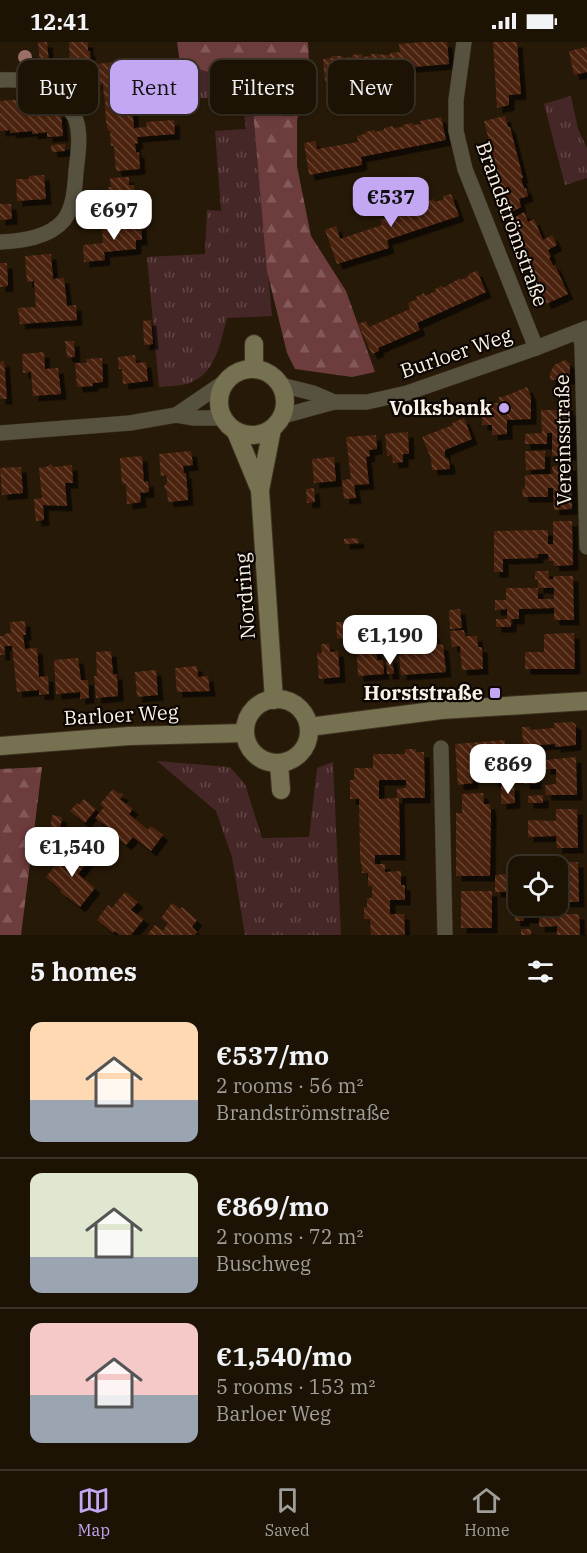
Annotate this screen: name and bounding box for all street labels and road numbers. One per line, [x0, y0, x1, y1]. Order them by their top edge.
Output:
street label: Brandströmstraße [470, 137, 555, 310]
street label: Burloer Weg [397, 321, 515, 384]
street label: Vereinsstraße [548, 374, 577, 506]
street label: Nordring [228, 552, 261, 640]
street label: Barloer Weg [63, 698, 179, 731]

